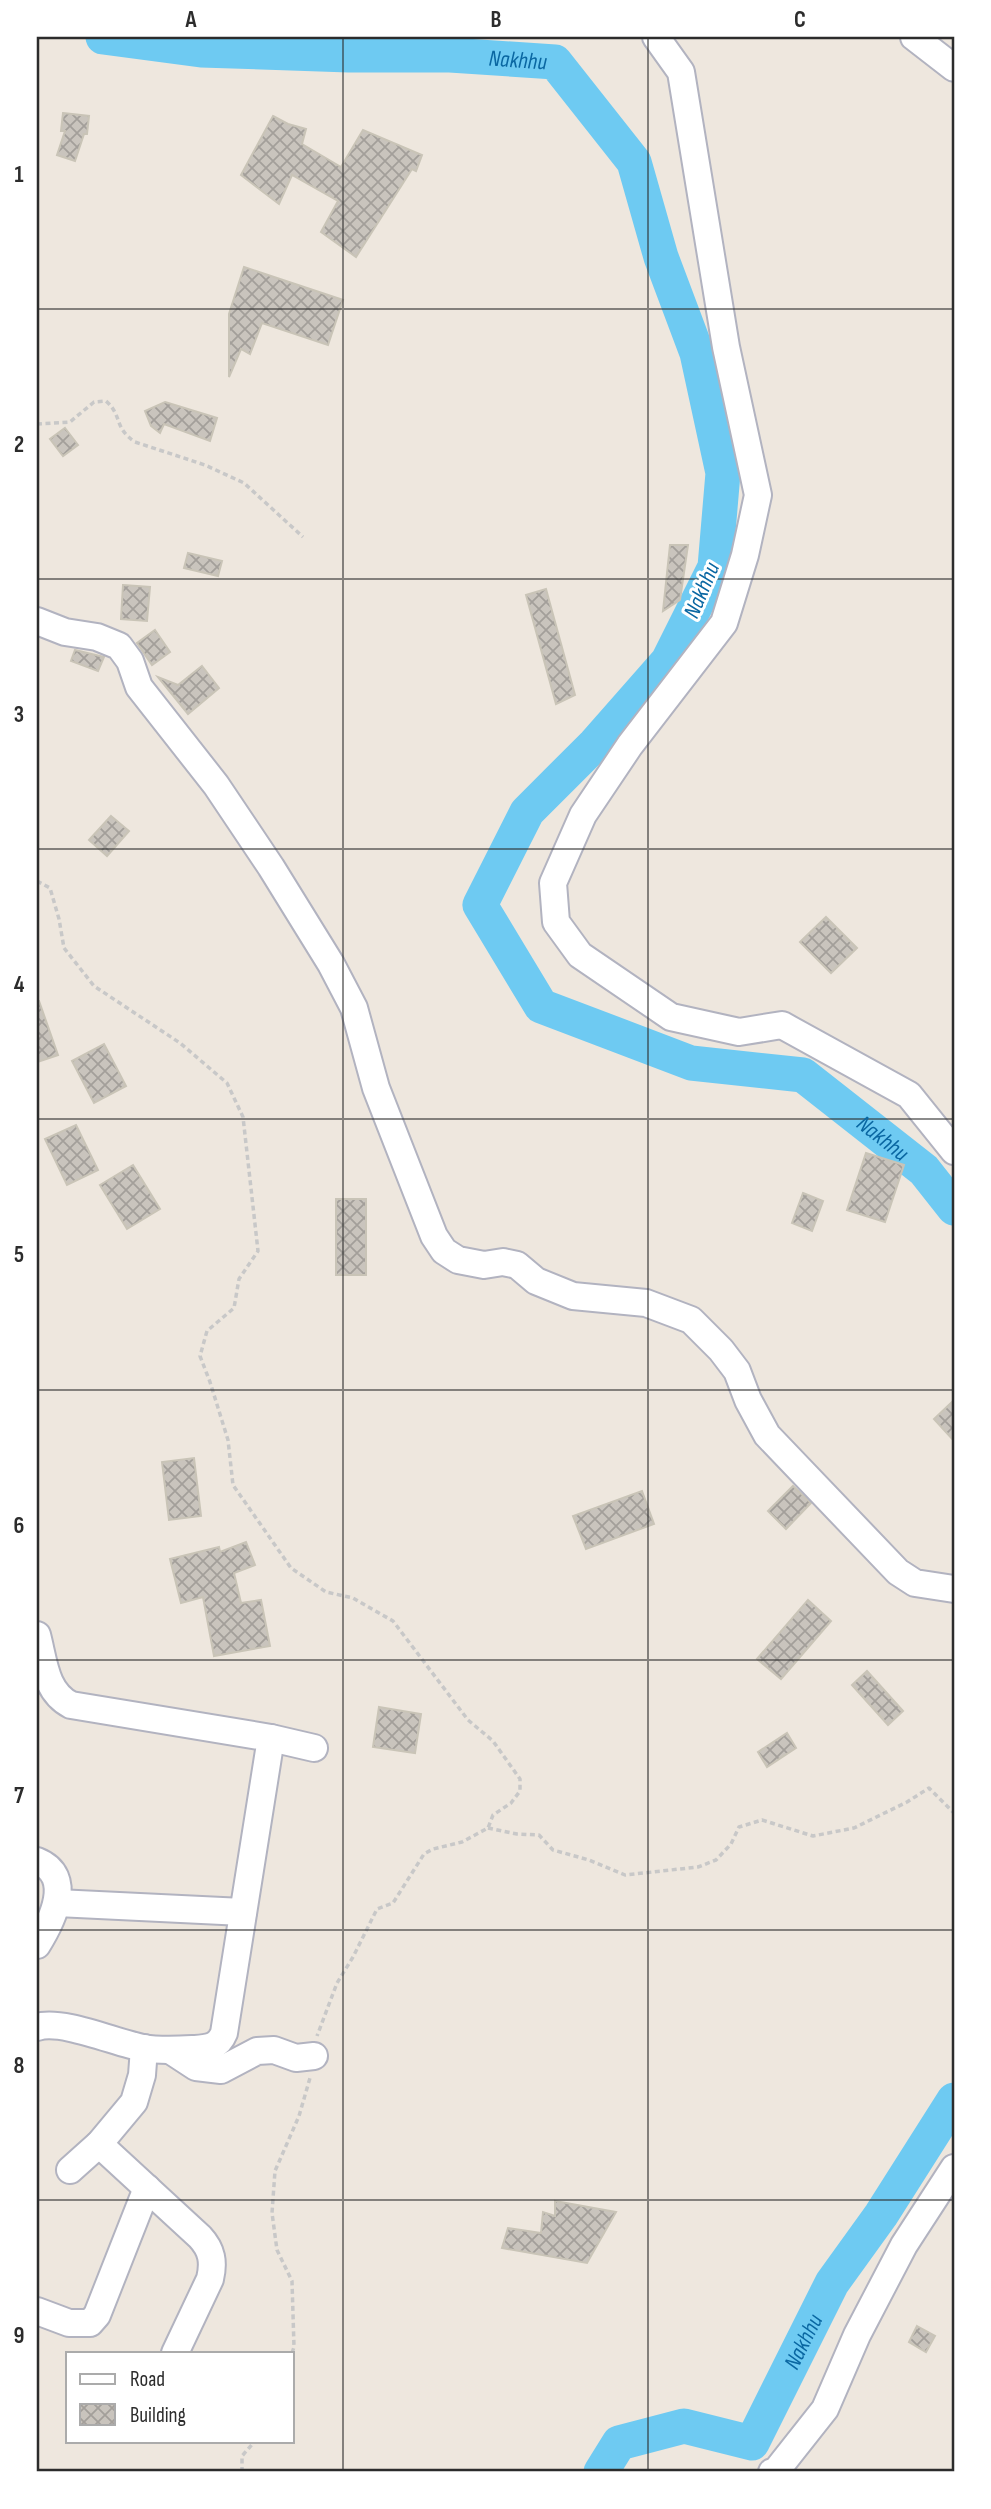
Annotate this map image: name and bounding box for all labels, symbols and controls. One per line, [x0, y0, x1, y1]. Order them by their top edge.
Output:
text: A [185, 6, 198, 34]
text: B [491, 6, 502, 34]
text: C [794, 6, 806, 34]
water label: Nakhhu [488, 45, 548, 76]
text: 1 [14, 161, 24, 189]
text: 2 [14, 431, 24, 459]
water label: Nakhhu [678, 558, 726, 623]
text: 3 [14, 701, 24, 729]
text: 4 [14, 971, 25, 999]
water label: Nakhhu [851, 1110, 914, 1168]
text: 5 [14, 1241, 24, 1269]
text: 6 [14, 1512, 24, 1540]
text: 7 [14, 1782, 24, 1810]
text: 8 [14, 2052, 25, 2080]
water label: Nakhhu [778, 2309, 829, 2374]
text: 9 [14, 2322, 24, 2350]
legend [66, 2352, 294, 2442]
text: Road [130, 2367, 165, 2392]
text: Building [130, 2403, 186, 2428]

